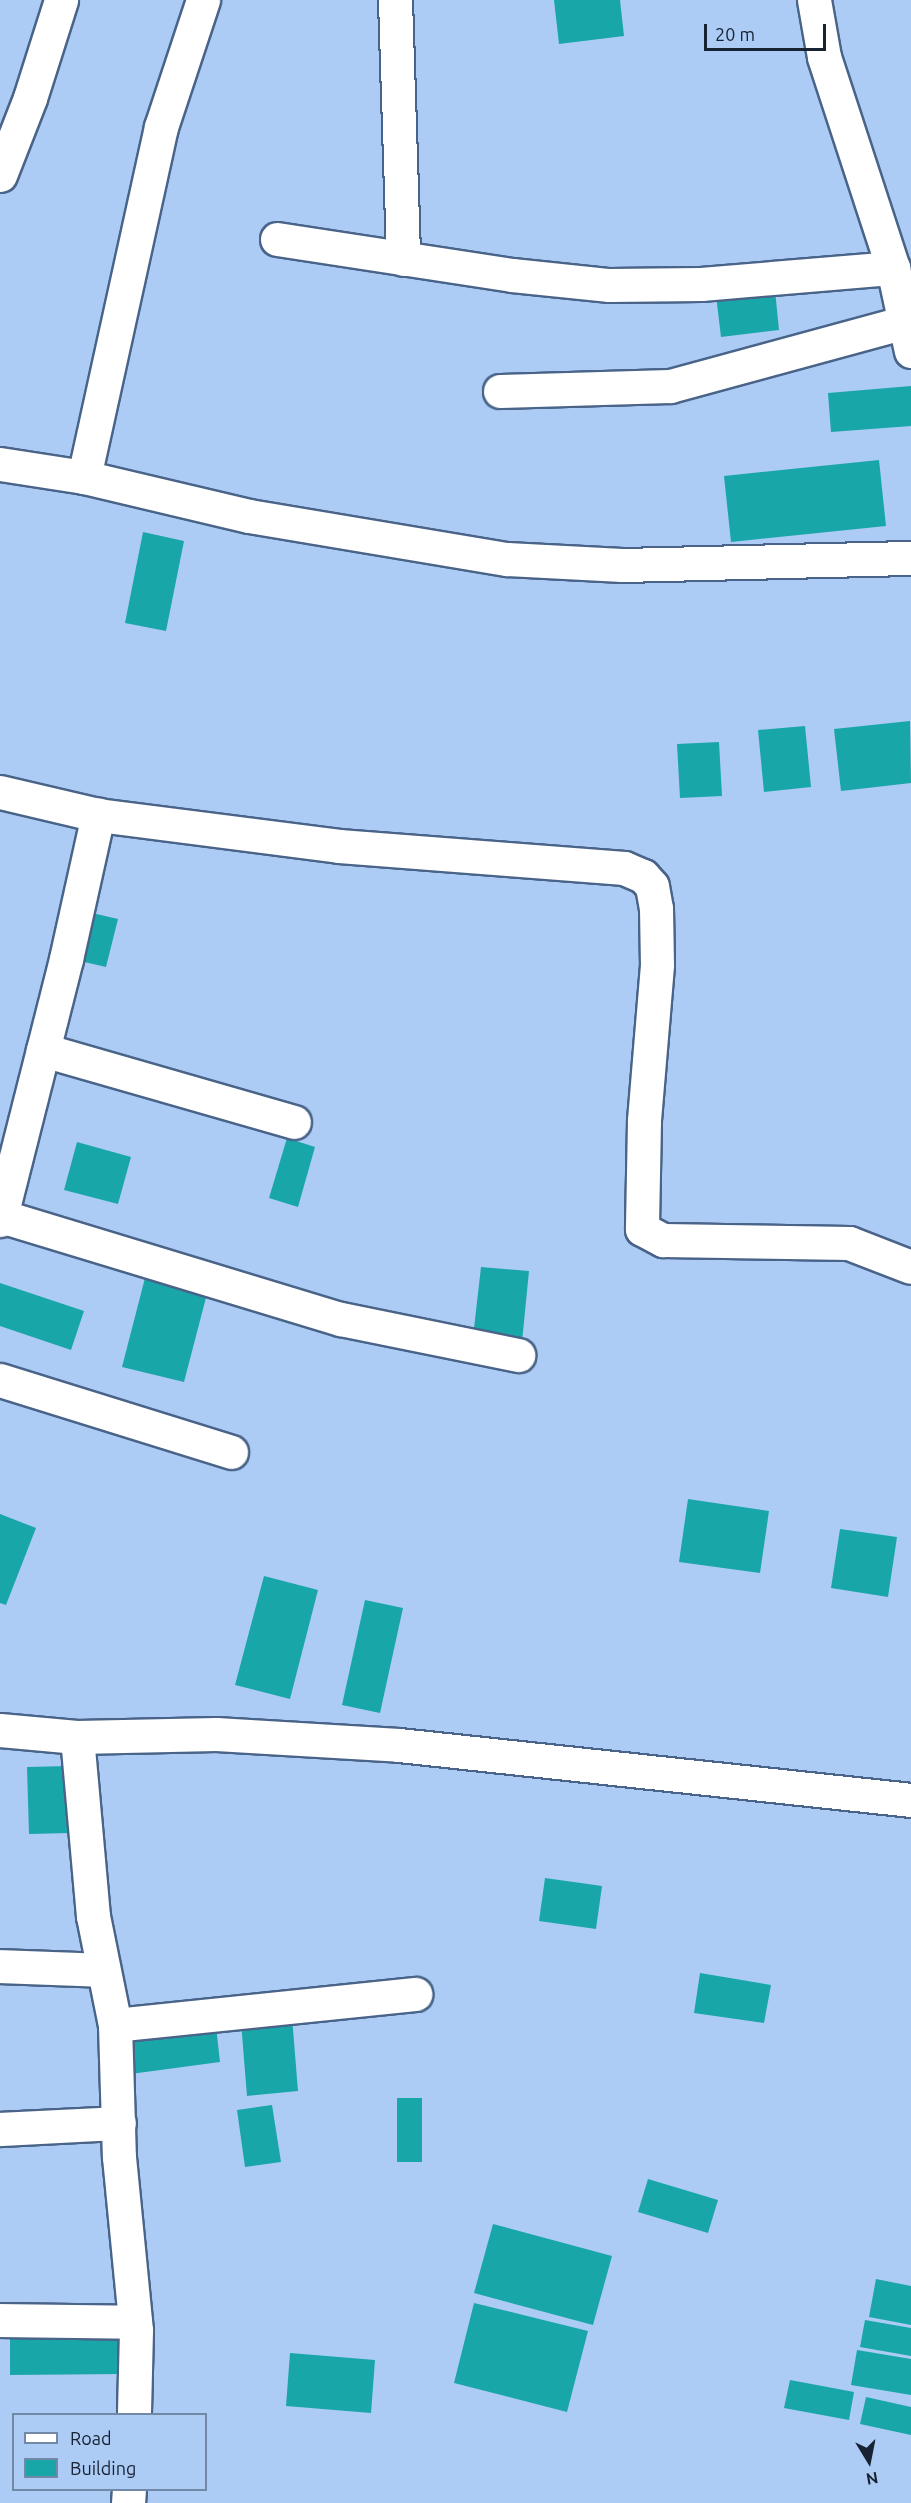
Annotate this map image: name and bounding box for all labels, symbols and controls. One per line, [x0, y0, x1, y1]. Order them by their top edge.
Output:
scale bar [707, 12, 828, 50]
text: 20 m [715, 24, 755, 44]
legend [12, 2413, 207, 2491]
text: Road [70, 2428, 112, 2448]
north arrow [839, 2431, 899, 2491]
text: Building [70, 2458, 136, 2478]
text: N [865, 2469, 880, 2489]

